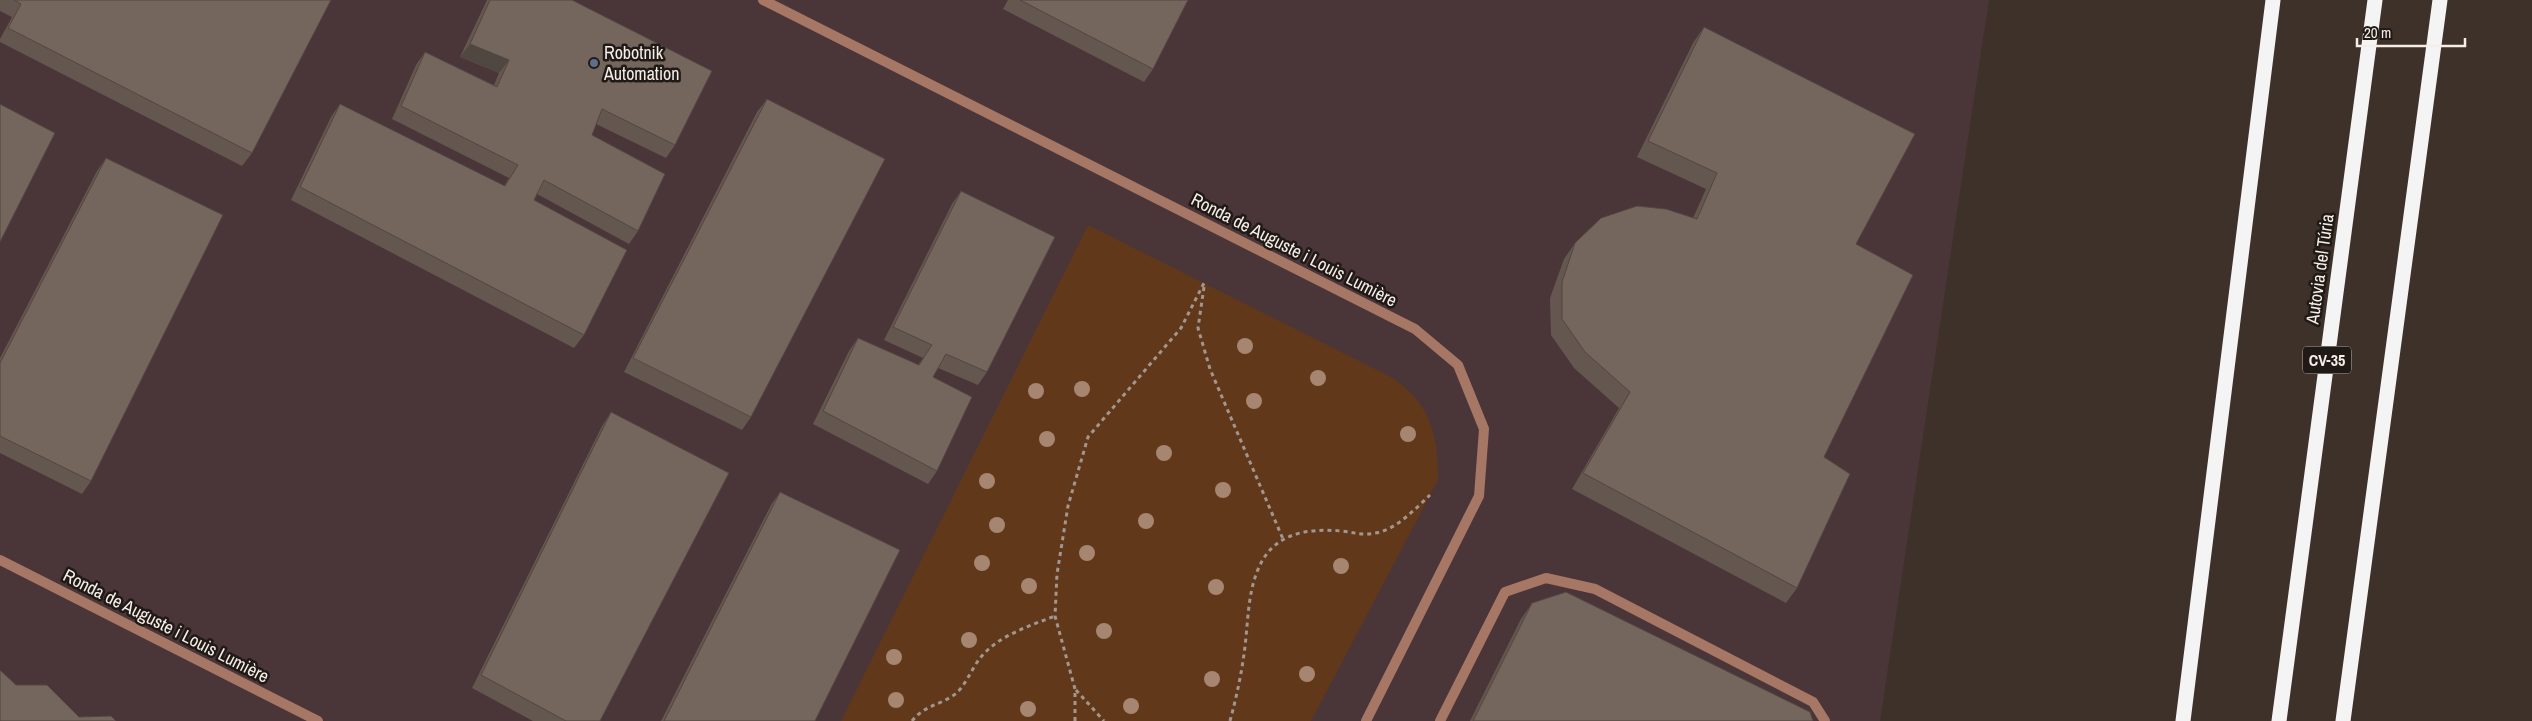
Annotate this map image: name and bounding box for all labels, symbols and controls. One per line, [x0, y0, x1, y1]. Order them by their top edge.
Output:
scale bar [2357, 15, 2464, 47]
text: 20 m [2364, 22, 2391, 43]
place label: Robotnik Automation [603, 40, 680, 86]
marker: Robotnik Automation [588, 57, 600, 69]
street label: Ronda de Auguste i Louis Lumière [1187, 187, 1402, 312]
street label: Autovia del Túria [2299, 212, 2340, 327]
road number: CV-35 [2303, 346, 2351, 374]
street label: Ronda de Auguste i Louis Lumière [59, 563, 274, 688]

